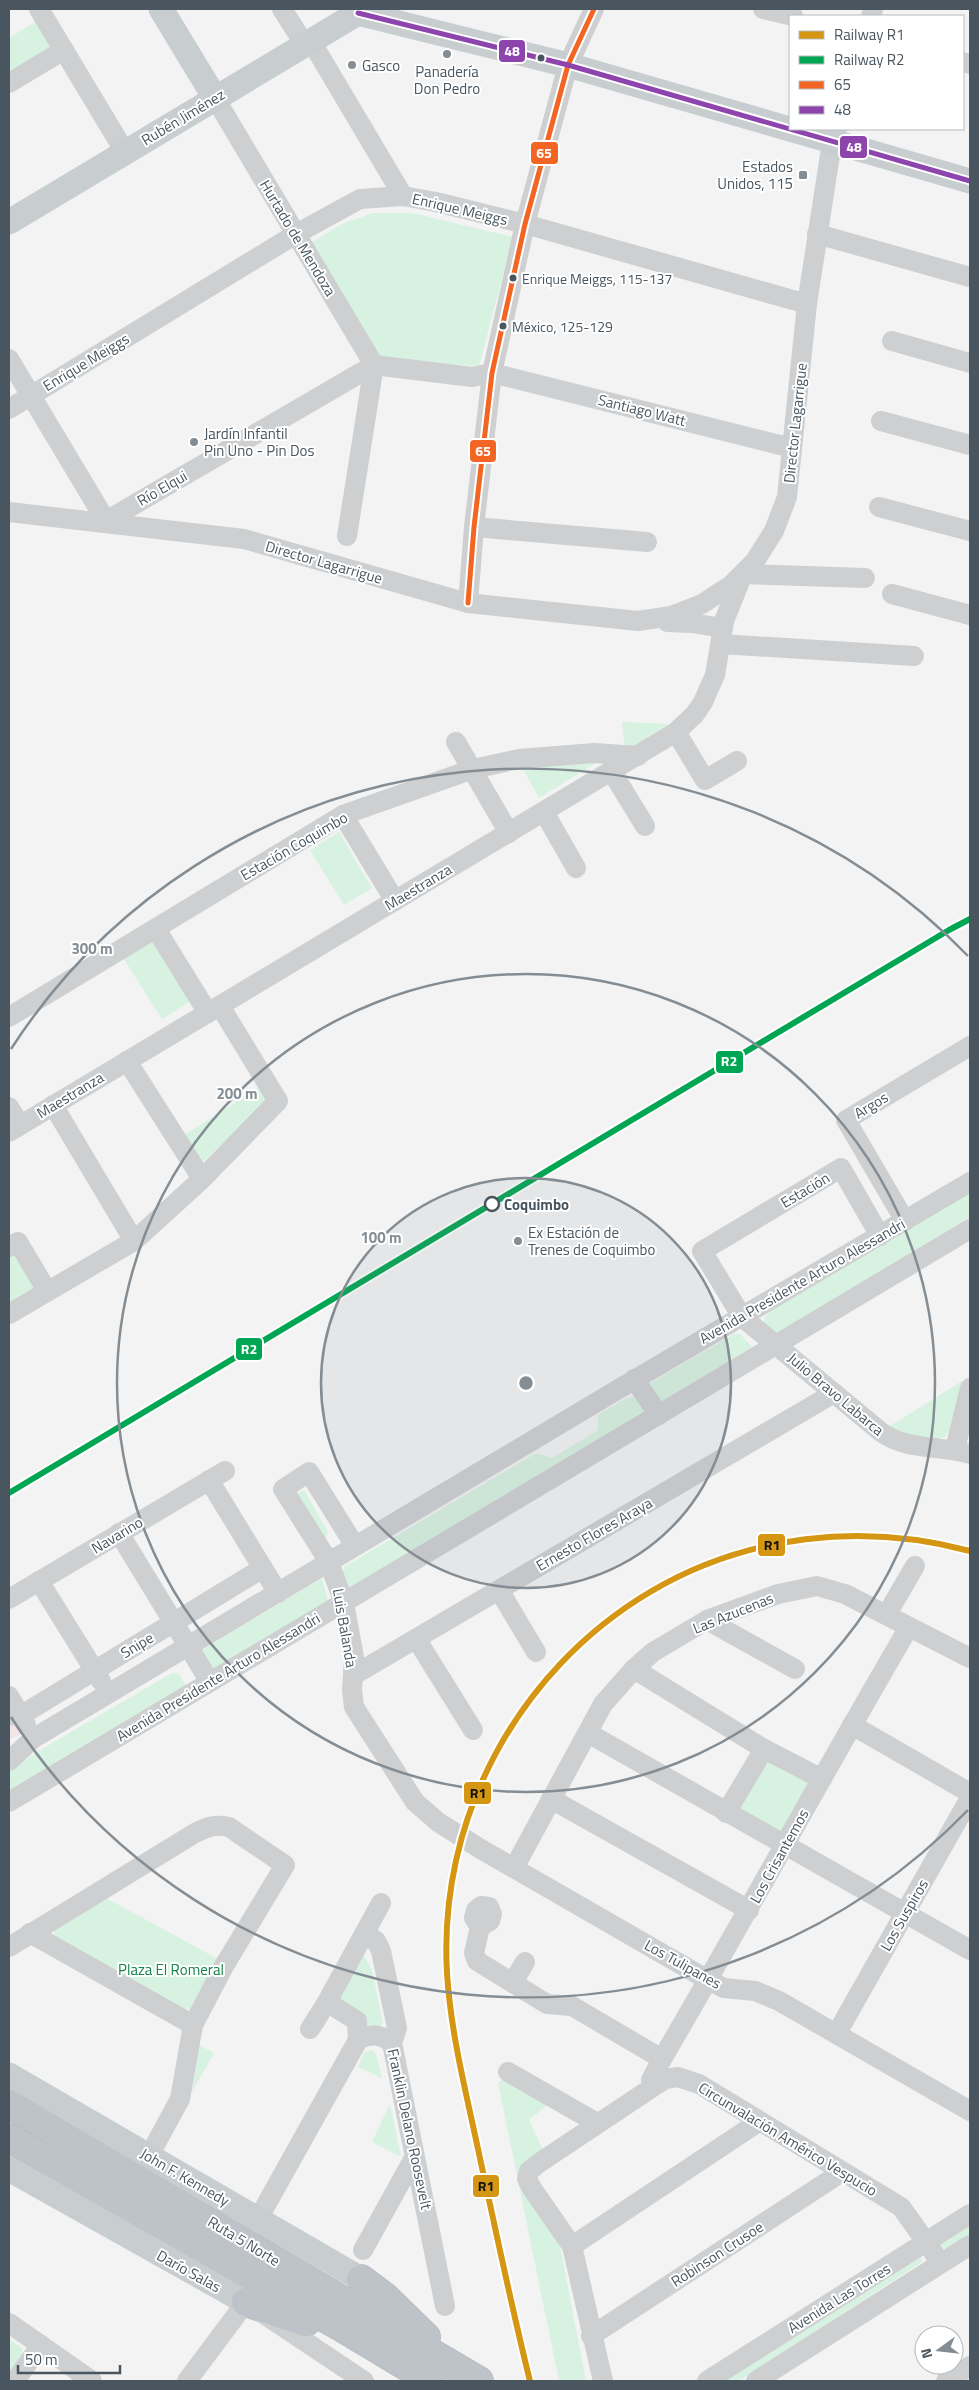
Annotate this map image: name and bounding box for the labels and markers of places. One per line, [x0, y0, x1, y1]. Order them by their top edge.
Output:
marker: Panadería Don Pedro [441, 48, 453, 60]
unlabelled marker [536, 53, 546, 63]
place label: Gasco [362, 54, 400, 77]
marker: Gasco [346, 59, 358, 71]
place label: Panadería Don Pedro [414, 60, 480, 100]
place label: Estados Unidos, 115 [717, 155, 793, 195]
marker: Estados Unidos, 115 [797, 169, 809, 181]
place label: Enrique Meiggs, 115-137 [522, 268, 672, 289]
marker: Enrique Meiggs, 115-137 [508, 273, 518, 283]
place label: México, 125-129 [512, 316, 613, 337]
marker: México, 125-129 [498, 321, 508, 331]
place label: Jardín Infantil Pin Uno - Pin Dos [204, 422, 314, 462]
marker: Jardín Infantil Pin Uno - Pin Dos [188, 436, 200, 448]
place label: Coquimbo [504, 1193, 569, 1216]
marker: Coquimbo [484, 1196, 500, 1212]
place label: Ex Estación de Trenes de Coquimbo [528, 1221, 655, 1261]
marker: Ex Estación de Trenes de Coquimbo [512, 1235, 524, 1247]
centre of rings [517, 1374, 535, 1392]

